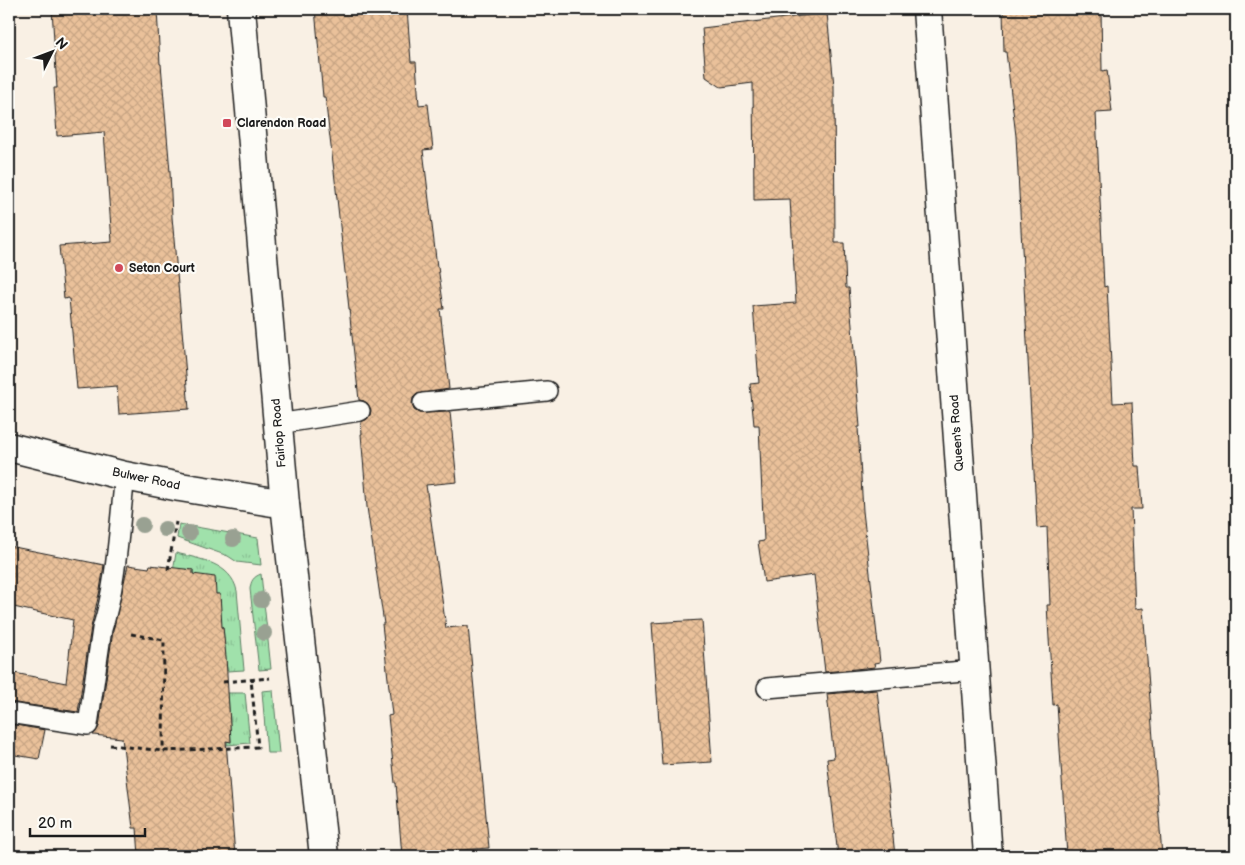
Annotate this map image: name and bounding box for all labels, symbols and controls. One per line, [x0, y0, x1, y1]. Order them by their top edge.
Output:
north arrow [28, 28, 78, 78]
text: N [51, 34, 71, 53]
place label: Clarendon Road [237, 116, 326, 131]
marker: Clarendon Road [221, 117, 233, 129]
place label: Seton Court [129, 261, 195, 276]
marker: Seton Court [113, 262, 125, 274]
street label: Queen's Road [947, 394, 967, 472]
street label: Fairlop Road [268, 398, 289, 468]
street label: Bulwer Road [111, 464, 182, 494]
scale bar [30, 805, 145, 837]
text: 20 m [38, 814, 72, 833]

